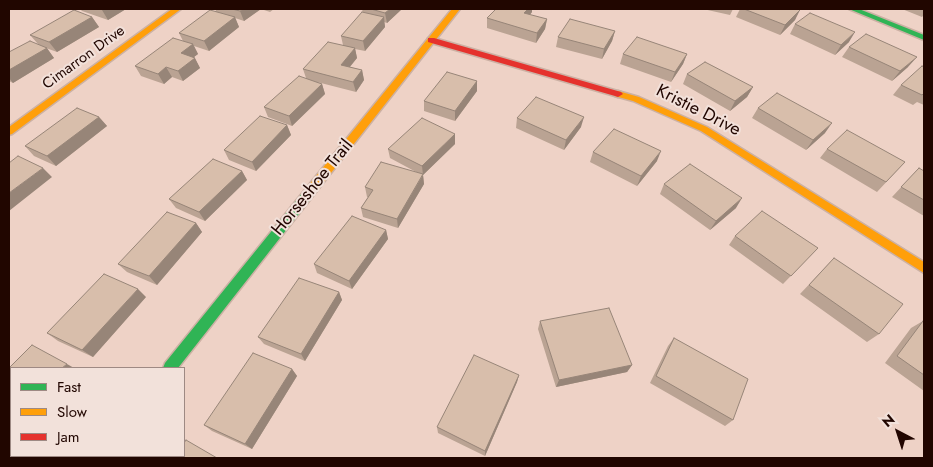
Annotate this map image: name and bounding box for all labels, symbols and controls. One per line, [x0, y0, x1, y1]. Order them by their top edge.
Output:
street label: Cimarron Drive [39, 22, 129, 94]
street label: Kristie Drive [652, 81, 744, 141]
street label: Horseshoe Trail [268, 136, 358, 240]
legend [10, 367, 185, 457]
text: Fast [57, 376, 81, 398]
text: Slow [57, 401, 87, 423]
north arrow [873, 407, 923, 457]
text: N [878, 409, 899, 432]
text: Jam [57, 426, 80, 448]

